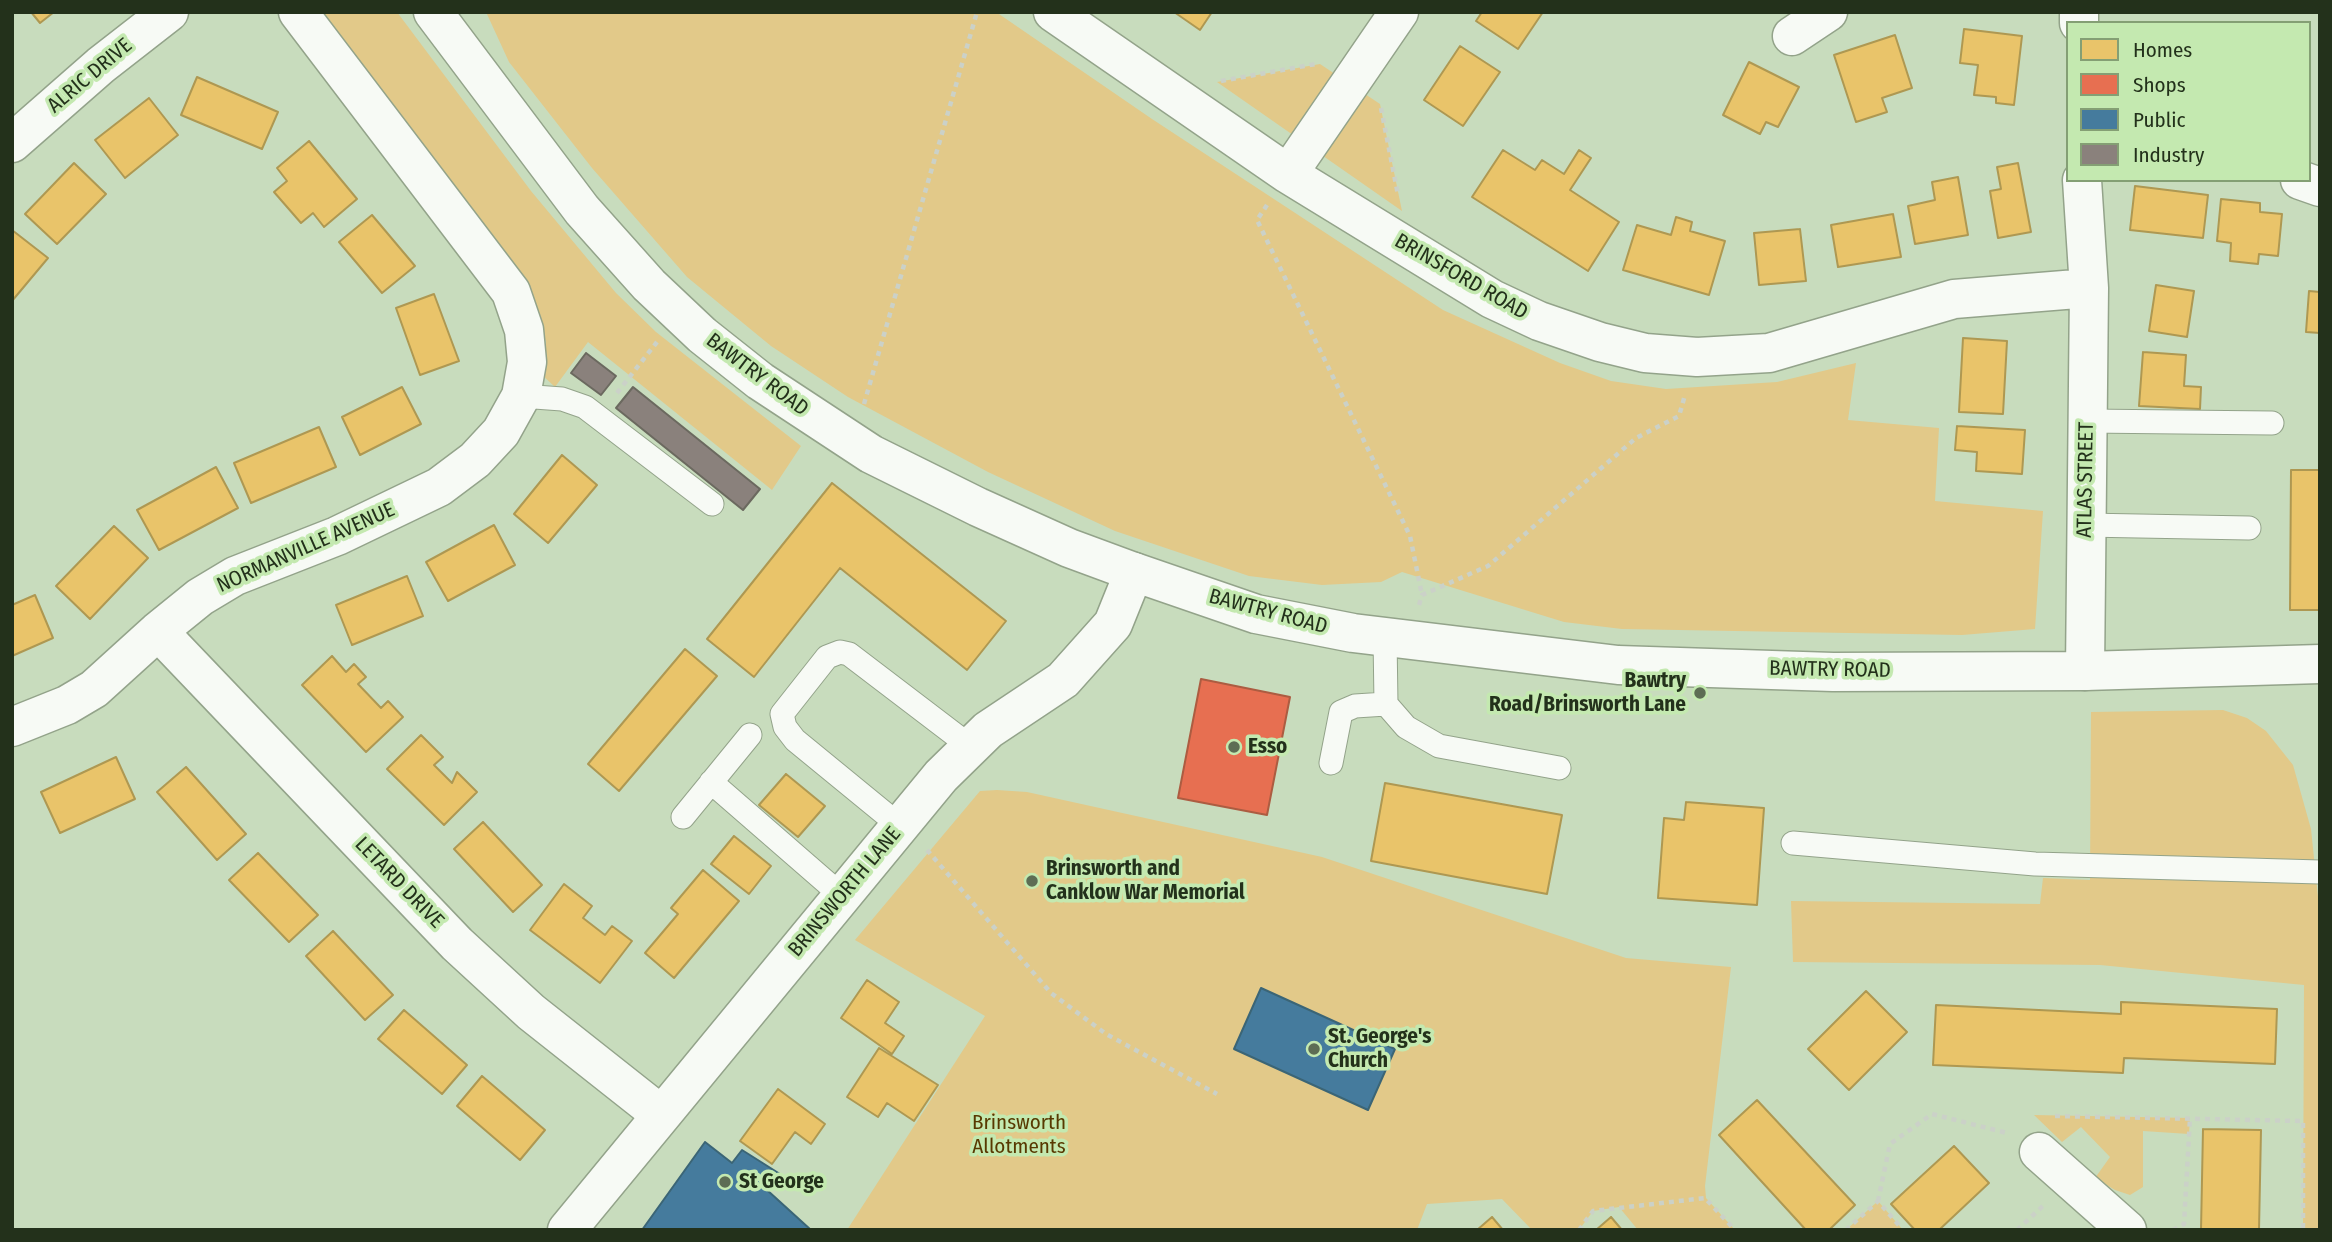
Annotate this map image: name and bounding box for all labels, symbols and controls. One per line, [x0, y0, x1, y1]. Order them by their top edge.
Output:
legend [2066, 21, 2311, 182]
street label: ALRIC DRIVE [43, 33, 137, 119]
text: Homes [2133, 37, 2192, 63]
text: Shops [2133, 72, 2186, 98]
text: Public [2133, 107, 2185, 133]
text: Industry [2133, 142, 2204, 168]
street label: BRINSFORD ROAD [1390, 229, 1532, 325]
street label: BAWTRY ROAD [701, 328, 813, 422]
street label: ATLAS STREET [2072, 422, 2100, 538]
street label: NORMANVILLE AVENUE [213, 497, 399, 599]
street label: BAWTRY ROAD [1206, 584, 1330, 640]
street label: BAWTRY ROAD [1769, 656, 1891, 684]
place label: Bawtry Road/Brinsworth Lane [1489, 668, 1686, 718]
marker: Bawtry Road/Brinsworth Lane [1692, 685, 1708, 701]
place label: Esso [1248, 734, 1287, 760]
marker: Esso [1226, 739, 1242, 755]
street label: BRINSWORTH LANE [783, 822, 907, 962]
street label: LETARD DRIVE [349, 832, 449, 934]
place label: Brinsworth and Canklow War Memorial [1046, 856, 1245, 906]
marker: Brinsworth and Canklow War Memorial [1024, 873, 1040, 889]
place label: St. George's Church [1328, 1024, 1431, 1074]
marker: St. George's Church [1306, 1041, 1322, 1057]
park label: Brinsworth Allotments [972, 1110, 1066, 1160]
place label: St George [739, 1169, 824, 1195]
marker: St George [717, 1174, 733, 1190]

